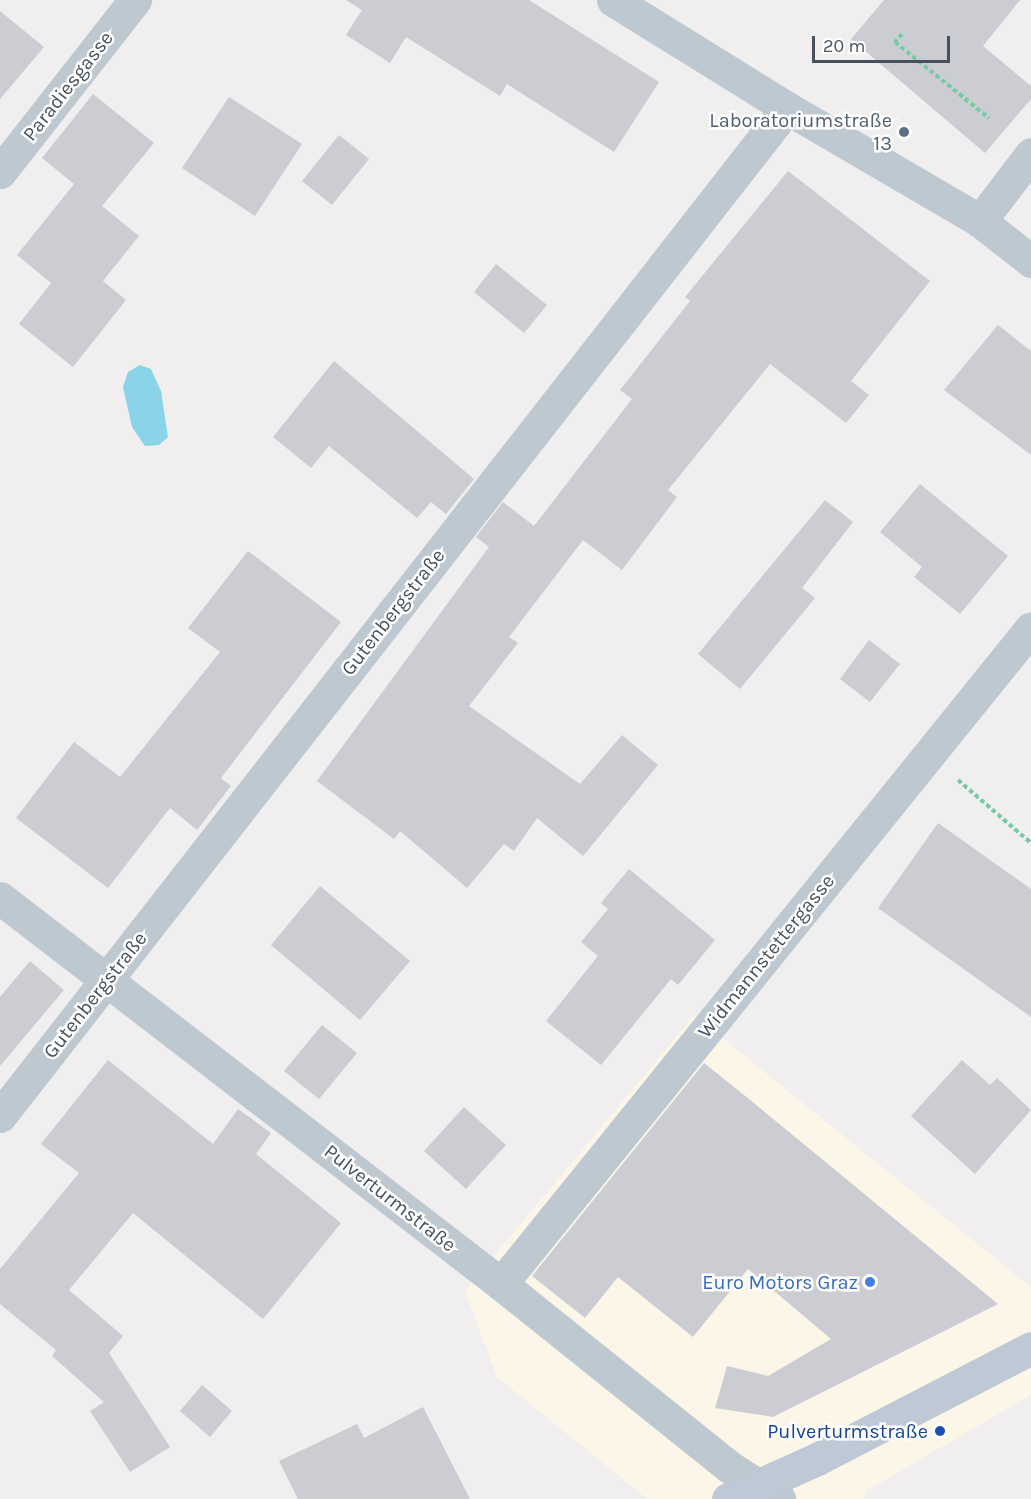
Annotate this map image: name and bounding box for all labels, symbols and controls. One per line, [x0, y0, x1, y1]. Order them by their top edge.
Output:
scale bar [815, 24, 953, 62]
street label: Paradiesgasse [18, 26, 118, 146]
text: 20 m [823, 35, 865, 57]
place label: Laboratoriumstraße 13 [709, 108, 892, 155]
marker: Laboratoriumstraße 13 [897, 125, 911, 139]
street label: Gutenbergstraße [336, 544, 450, 680]
street label: Widmannstettergasse [693, 869, 839, 1043]
street label: Gutenbergstraße [38, 927, 152, 1063]
street label: Pulverturmstraße [319, 1139, 461, 1257]
place label: Euro Motors Graz [702, 1270, 858, 1294]
marker: Euro Motors Graz [863, 1275, 877, 1289]
place label: Pulverturmstraße [767, 1419, 928, 1443]
marker: Pulverturmstraße [933, 1424, 947, 1438]

